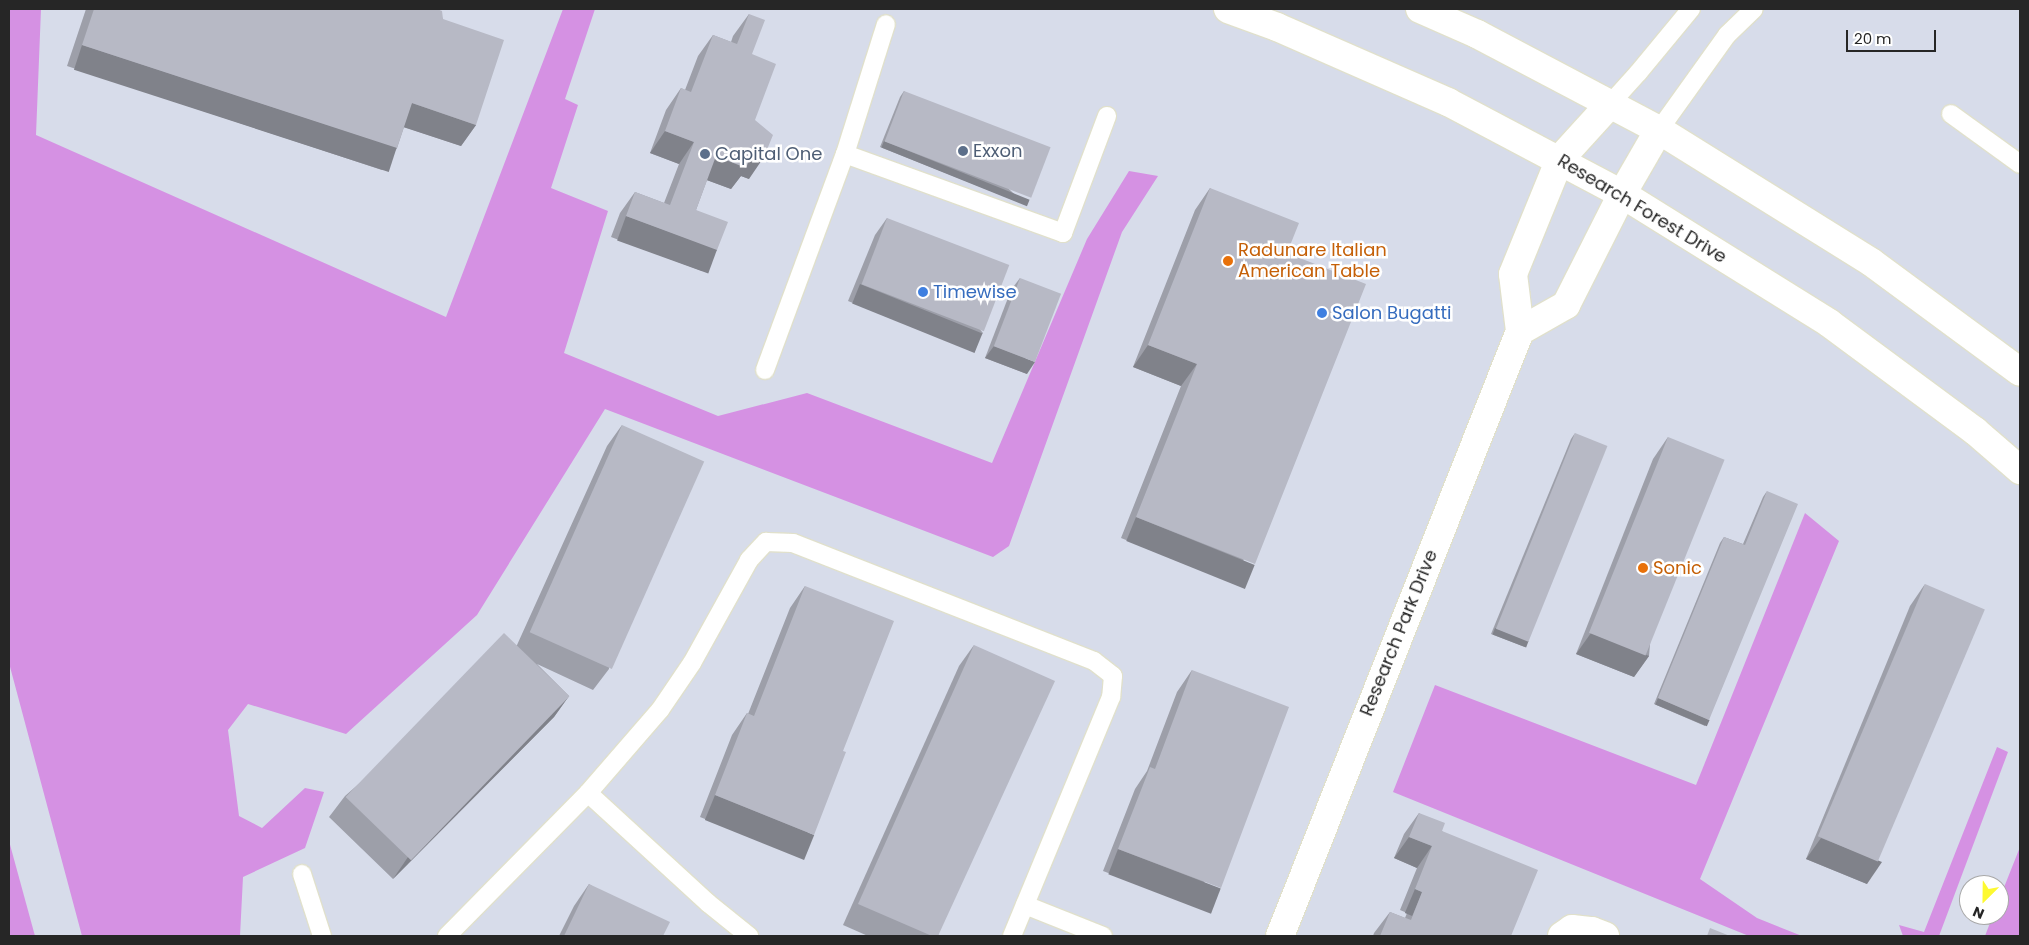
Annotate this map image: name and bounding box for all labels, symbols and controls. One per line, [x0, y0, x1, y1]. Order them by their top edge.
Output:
scale bar [1849, 20, 1939, 52]
text: 20 m [1854, 28, 1892, 49]
place label: Exxon [973, 140, 1023, 162]
place label: Capital One [715, 143, 822, 165]
marker: Exxon [957, 145, 969, 157]
marker: Capital One [699, 148, 711, 160]
street label: Research Forest Drive [1554, 150, 1730, 268]
place label: Radunare Italian American Table [1238, 240, 1387, 282]
marker: Radunare Italian American Table [1222, 255, 1234, 267]
place label: Timewise [933, 281, 1017, 303]
marker: Timewise [917, 286, 929, 298]
place label: Salon Bugatti [1332, 302, 1451, 324]
marker: Salon Bugatti [1316, 307, 1328, 319]
street label: Research Park Drive [1356, 547, 1442, 719]
place label: Sonic [1653, 557, 1702, 579]
marker: Sonic [1637, 562, 1649, 574]
north arrow [1959, 875, 2009, 925]
text: N [1970, 902, 1987, 924]

